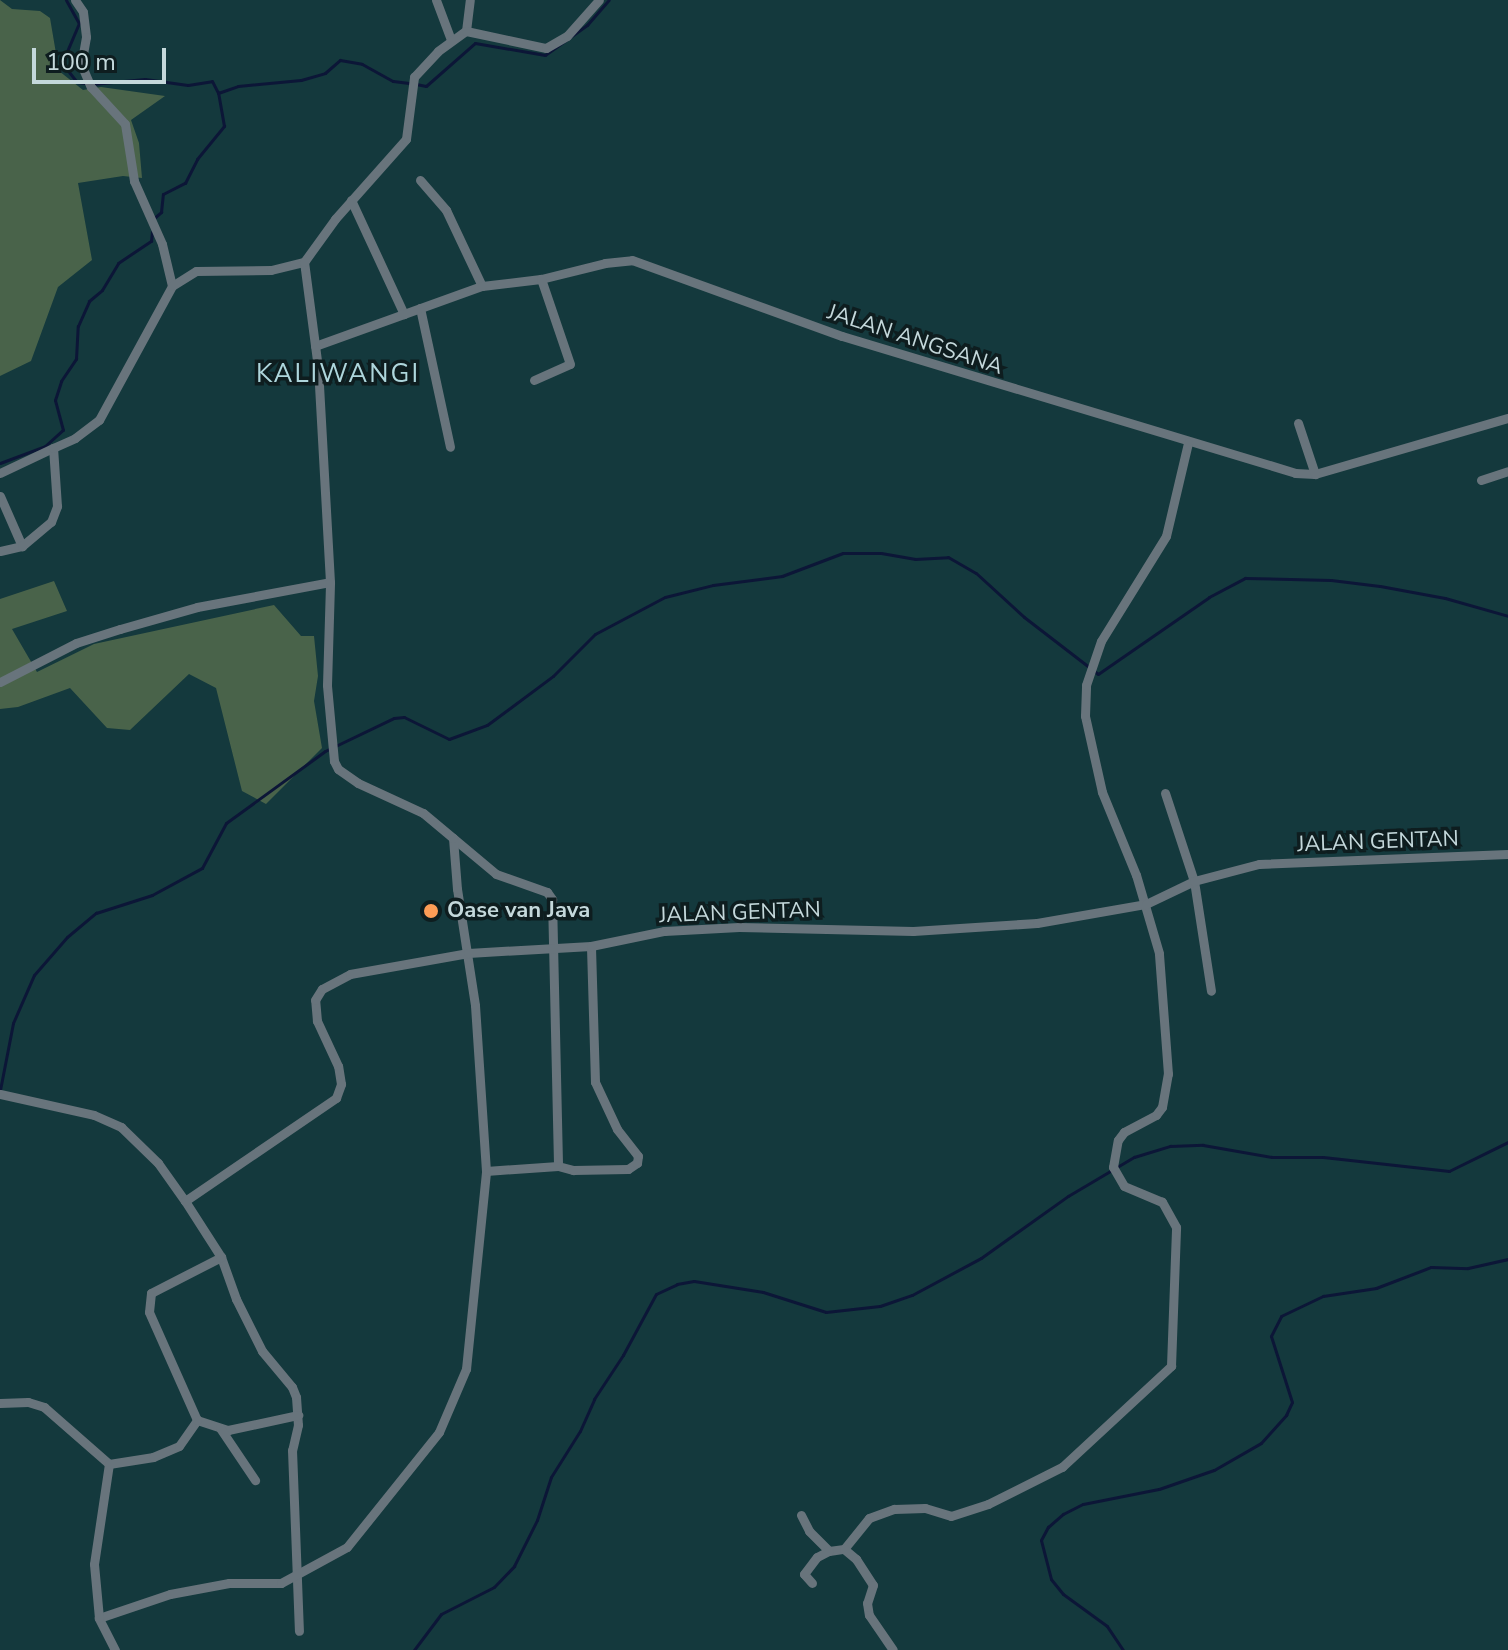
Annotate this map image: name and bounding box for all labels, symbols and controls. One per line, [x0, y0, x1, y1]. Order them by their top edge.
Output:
scale bar [36, 32, 170, 82]
text: 100 m [46, 46, 116, 78]
street label: JALAN ANGSANA [824, 299, 1006, 381]
district label: KALIWANGI [256, 358, 420, 390]
street label: JALAN GENTAN [1297, 826, 1459, 858]
street label: JALAN GENTAN [659, 897, 821, 929]
place label: Oase van Java [447, 898, 590, 924]
marker: Oase van Java [422, 902, 440, 920]

